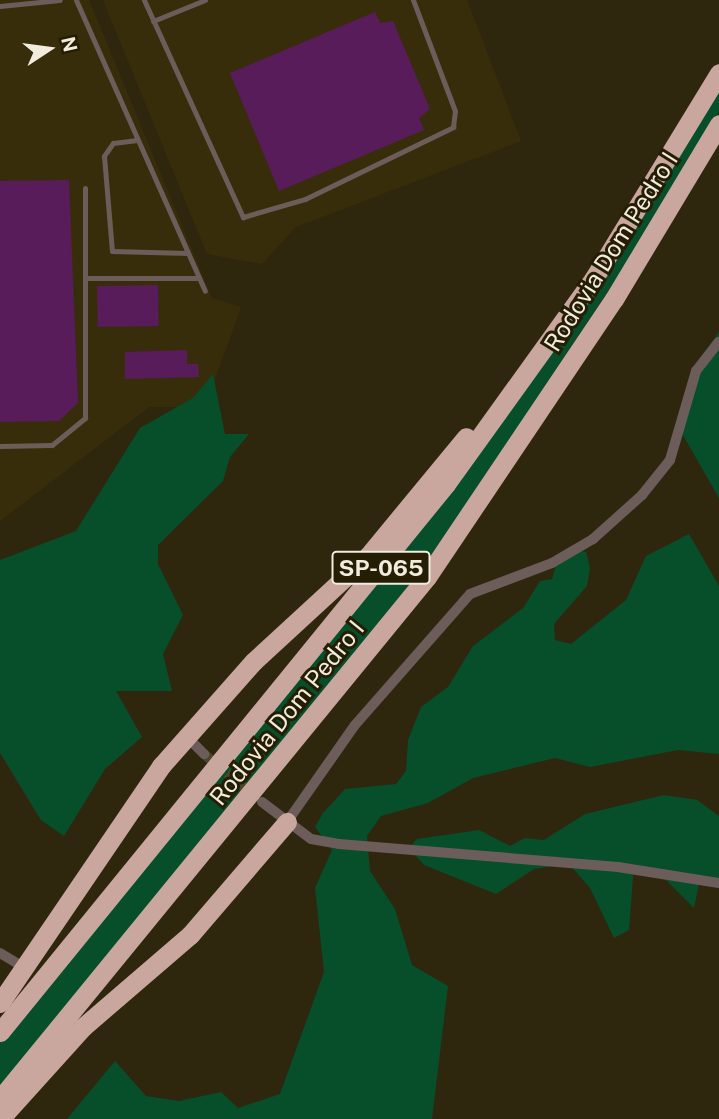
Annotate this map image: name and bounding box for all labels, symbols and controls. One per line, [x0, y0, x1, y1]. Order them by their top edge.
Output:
north arrow [14, 14, 84, 84]
text: N [57, 35, 82, 54]
street label: Rodovia Dom Pedro I [538, 147, 684, 357]
road number: SP-065 [330, 548, 432, 588]
street label: Rodovia Dom Pedro I [204, 615, 370, 811]

